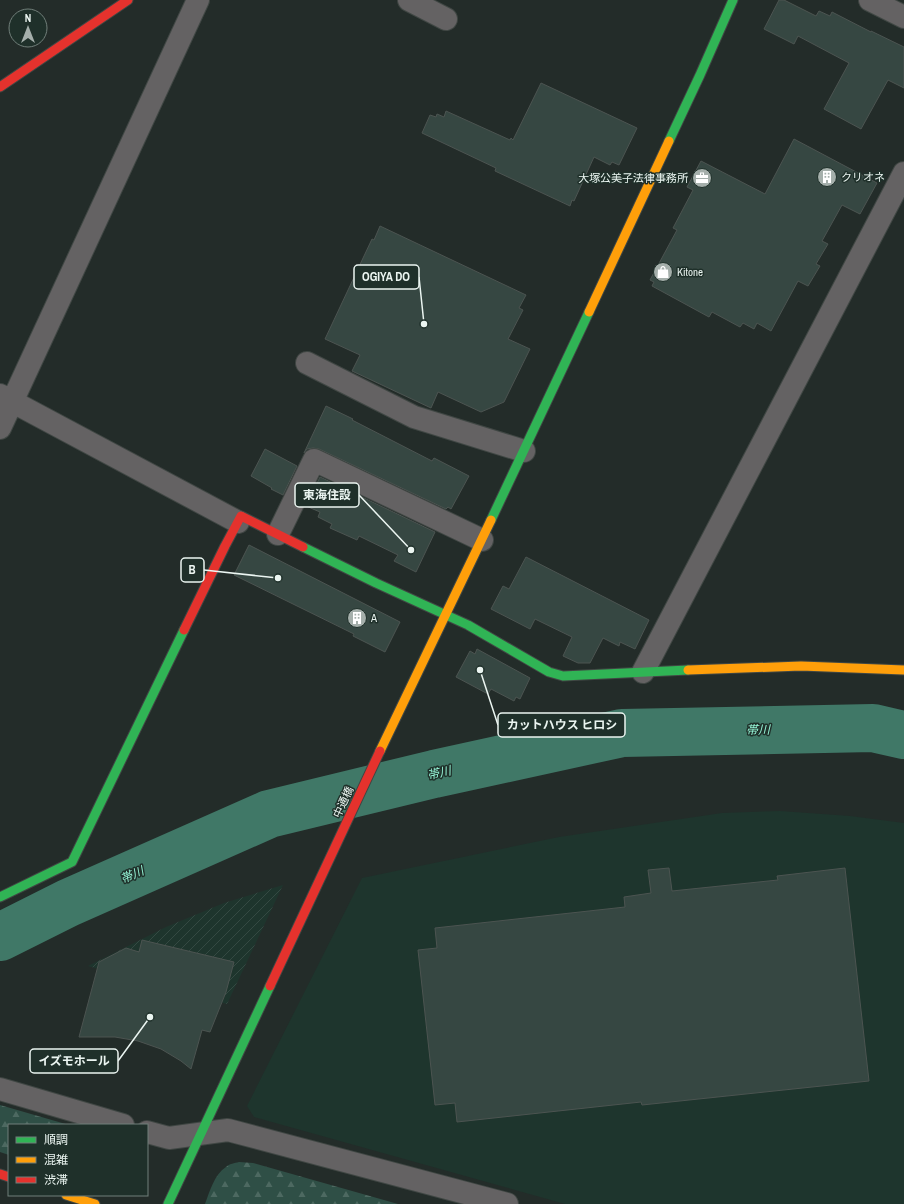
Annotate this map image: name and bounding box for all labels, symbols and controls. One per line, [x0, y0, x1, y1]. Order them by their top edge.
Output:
north arrow [8, 8, 48, 48]
text: N [25, 11, 31, 25]
building icon: クリオネ [816, 166, 838, 188]
office icon: 大塚公美子法律事務所 [691, 167, 713, 189]
place label: クリオネ [841, 170, 885, 184]
place label: 大塚公美子法律事務所 [578, 171, 689, 185]
shop icon: Kitone [652, 261, 674, 283]
callout: OGIYA DO [354, 265, 419, 289]
place label: Kitone [677, 265, 703, 279]
text: OGIYA DO [362, 269, 410, 285]
callout: 東海住設 [295, 483, 359, 507]
text: 東海住設 [303, 487, 351, 503]
callout: B [181, 558, 204, 582]
text: B [188, 562, 196, 578]
building icon: A [346, 607, 368, 629]
place label: A [370, 611, 378, 625]
callout: カットハウス ヒロシ [498, 713, 625, 737]
text: カットハウス ヒロシ [507, 717, 617, 733]
water label: 帯川 [746, 722, 772, 738]
water label: 帯川 [426, 762, 454, 783]
street label: 中通橋 [330, 784, 356, 820]
water label: 帯川 [118, 862, 148, 887]
callout: イズモホール [30, 1049, 118, 1073]
text: イズモホール [38, 1053, 110, 1069]
legend [8, 1124, 148, 1196]
text: 順調 [44, 1132, 68, 1148]
text: 混雑 [44, 1152, 68, 1168]
text: 渋滞 [44, 1172, 68, 1188]

